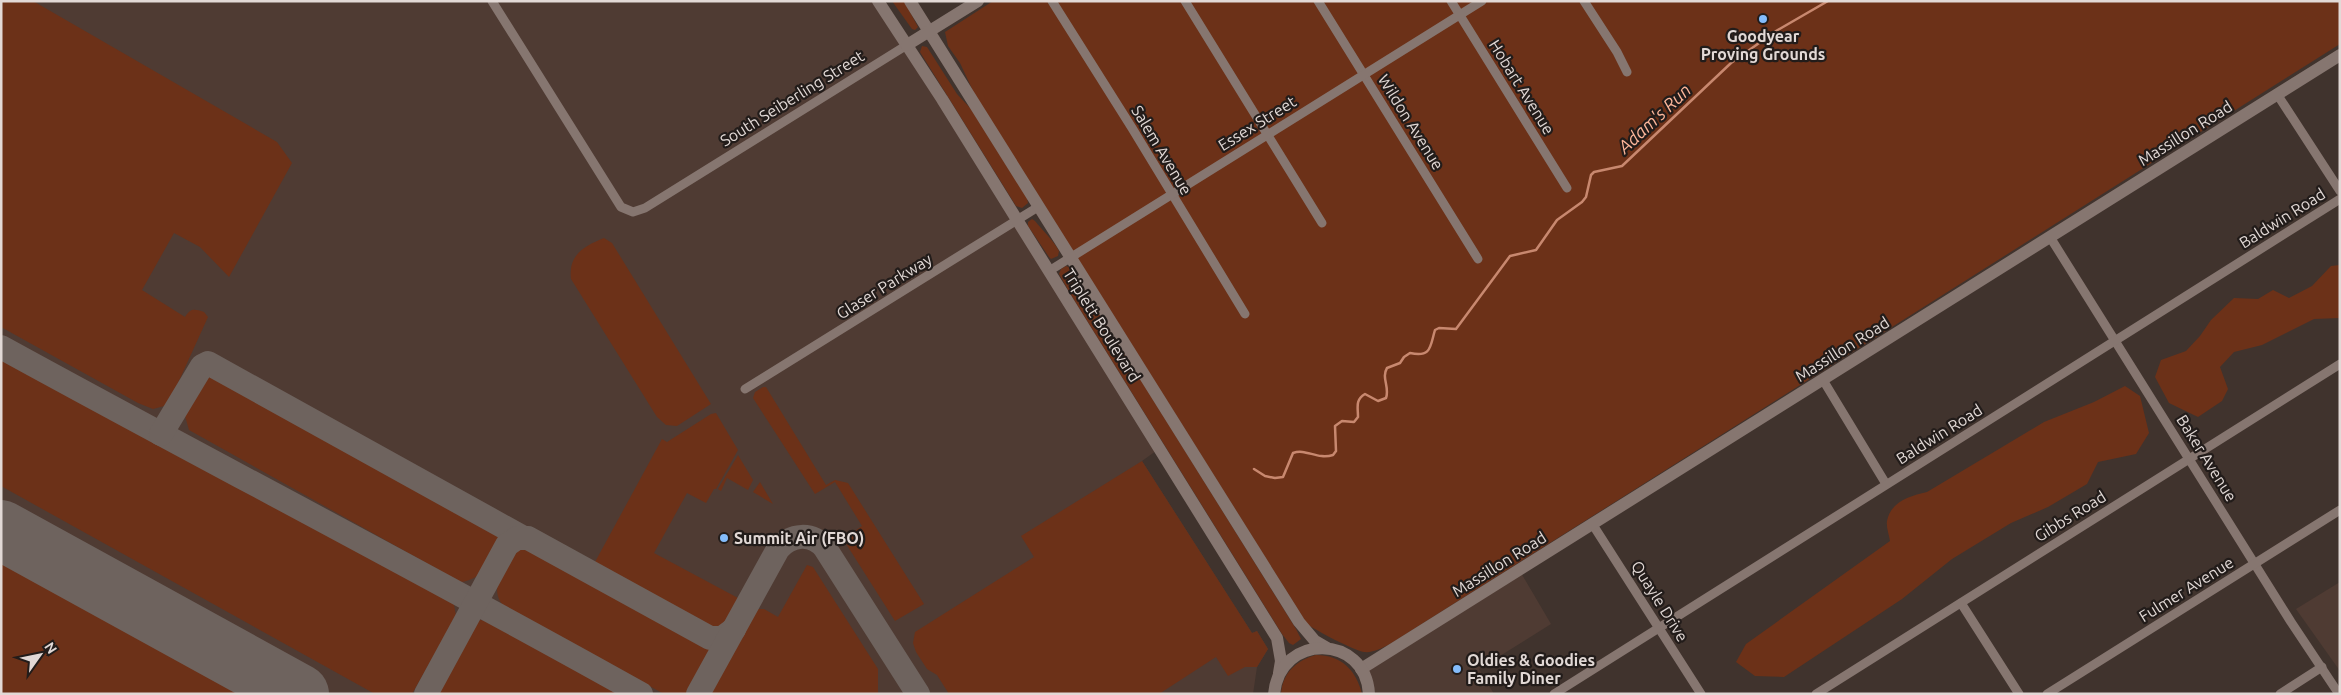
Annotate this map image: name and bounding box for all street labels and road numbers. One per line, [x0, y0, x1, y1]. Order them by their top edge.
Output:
street label: Hobart Avenue [1486, 36, 1558, 138]
street label: South Seiberling Street [717, 46, 868, 150]
street label: Wildon Avenue [1375, 71, 1447, 173]
street label: Essex Street [1215, 92, 1300, 154]
street label: Massillon Road [2135, 97, 2235, 169]
street label: Salem Avenue [1128, 102, 1196, 198]
street label: Baldwin Road [2236, 184, 2328, 252]
street label: Glaser Parkway [833, 249, 935, 322]
street label: Triplett Boulevard [1060, 265, 1144, 385]
street label: Massillon Road [1792, 313, 1892, 385]
street label: Baldwin Road [1893, 400, 1985, 468]
street label: Baker Avenue [2173, 411, 2241, 505]
street label: Gibbs Road [2031, 487, 2109, 545]
street label: Massillon Road [1449, 528, 1549, 600]
street label: Fulmer Avenue [2136, 553, 2236, 625]
street label: Quayle Drive [1628, 557, 1692, 645]

